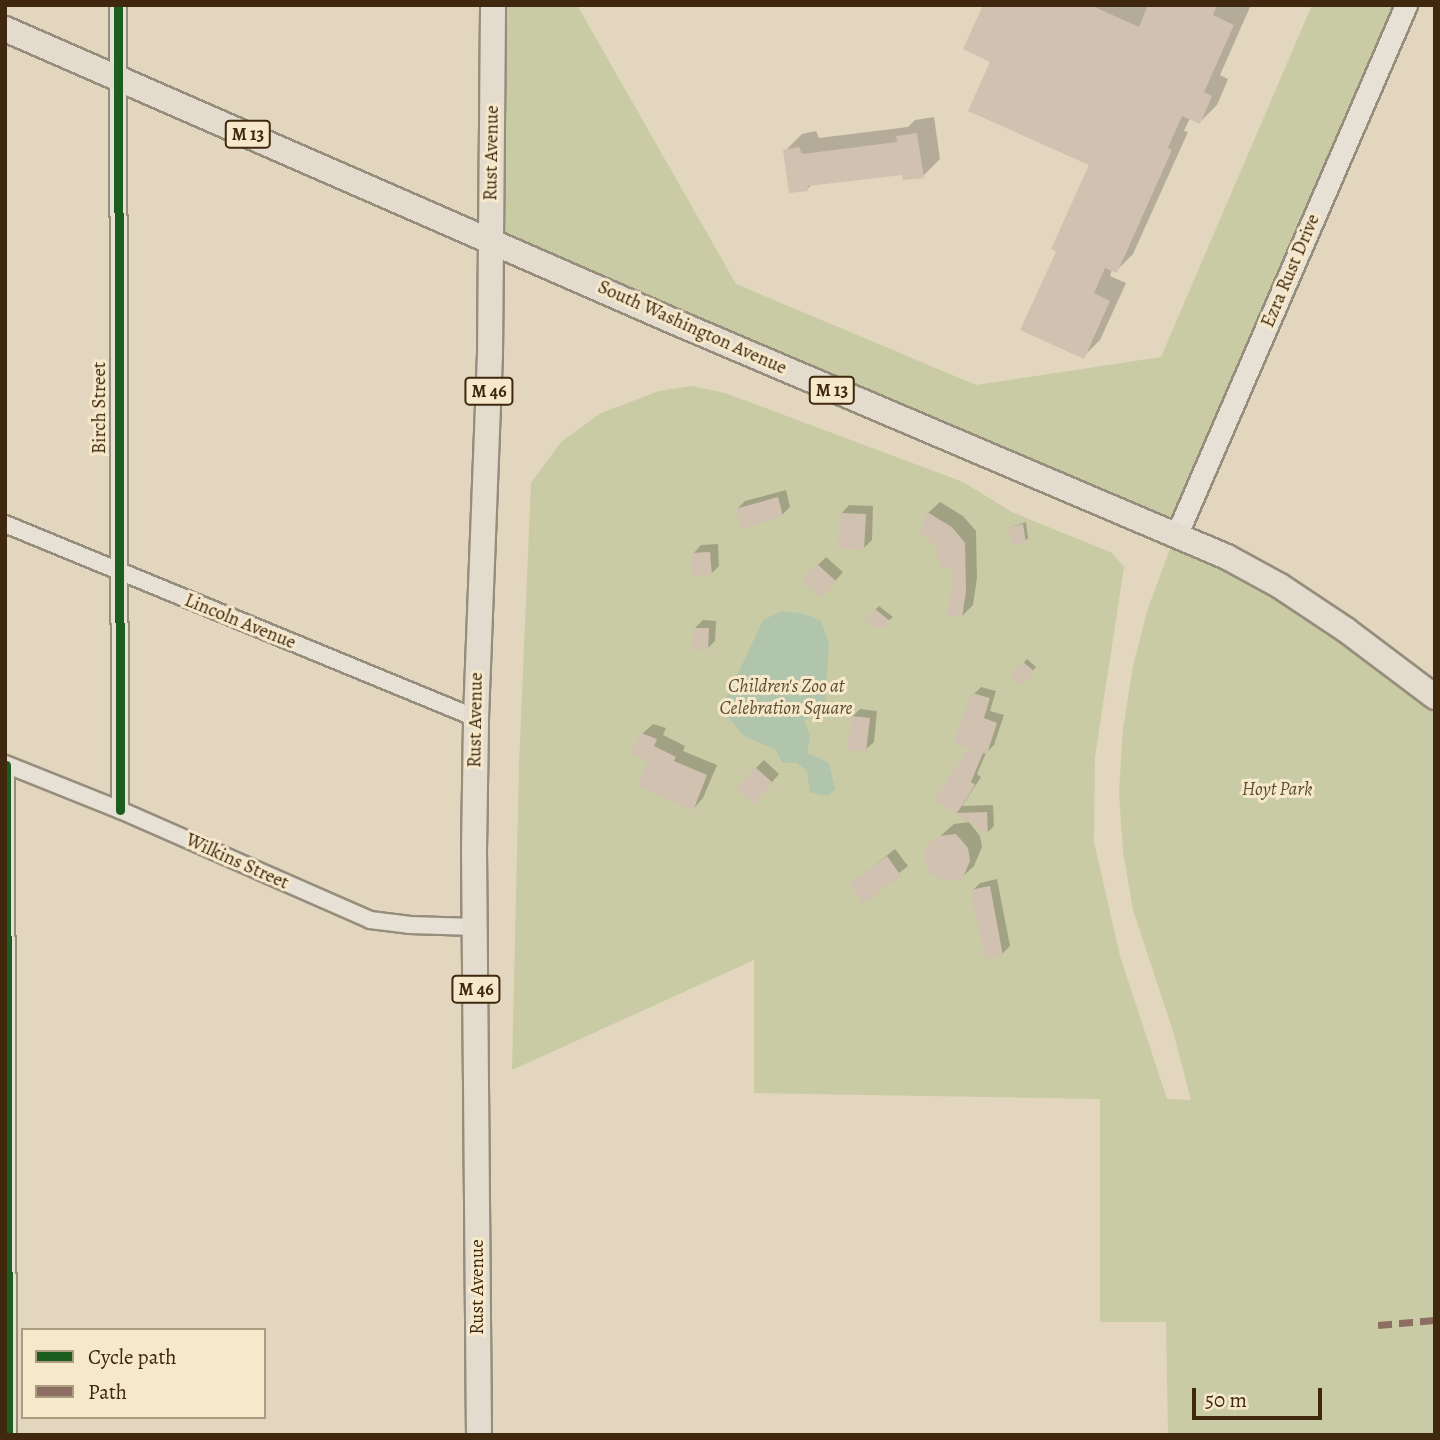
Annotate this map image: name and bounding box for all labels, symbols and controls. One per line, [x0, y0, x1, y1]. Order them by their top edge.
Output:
street label: Rust Avenue [480, 105, 504, 201]
road number: M 13 [224, 119, 272, 148]
street label: Ezra Rust Drive [1257, 211, 1325, 331]
street label: South Washington Avenue [594, 276, 790, 380]
street label: Birch Street [89, 362, 111, 454]
road number: M 46 [463, 376, 515, 405]
road number: M 13 [808, 376, 856, 404]
street label: Lincoln Avenue [181, 589, 299, 655]
street label: Rust Avenue [464, 672, 488, 768]
park label: Children's Zoo at Celebration Square [720, 676, 852, 720]
park label: Hoyt Park [1242, 779, 1312, 801]
street label: Wilkins Street [182, 829, 292, 895]
road number: M 46 [450, 974, 502, 1004]
street label: Rust Avenue [467, 1239, 489, 1335]
legend [21, 1328, 266, 1419]
text: Cycle path [88, 1343, 177, 1371]
scale bar [1195, 1374, 1324, 1418]
text: Path [88, 1378, 127, 1406]
text: 50 m [1205, 1386, 1247, 1414]

